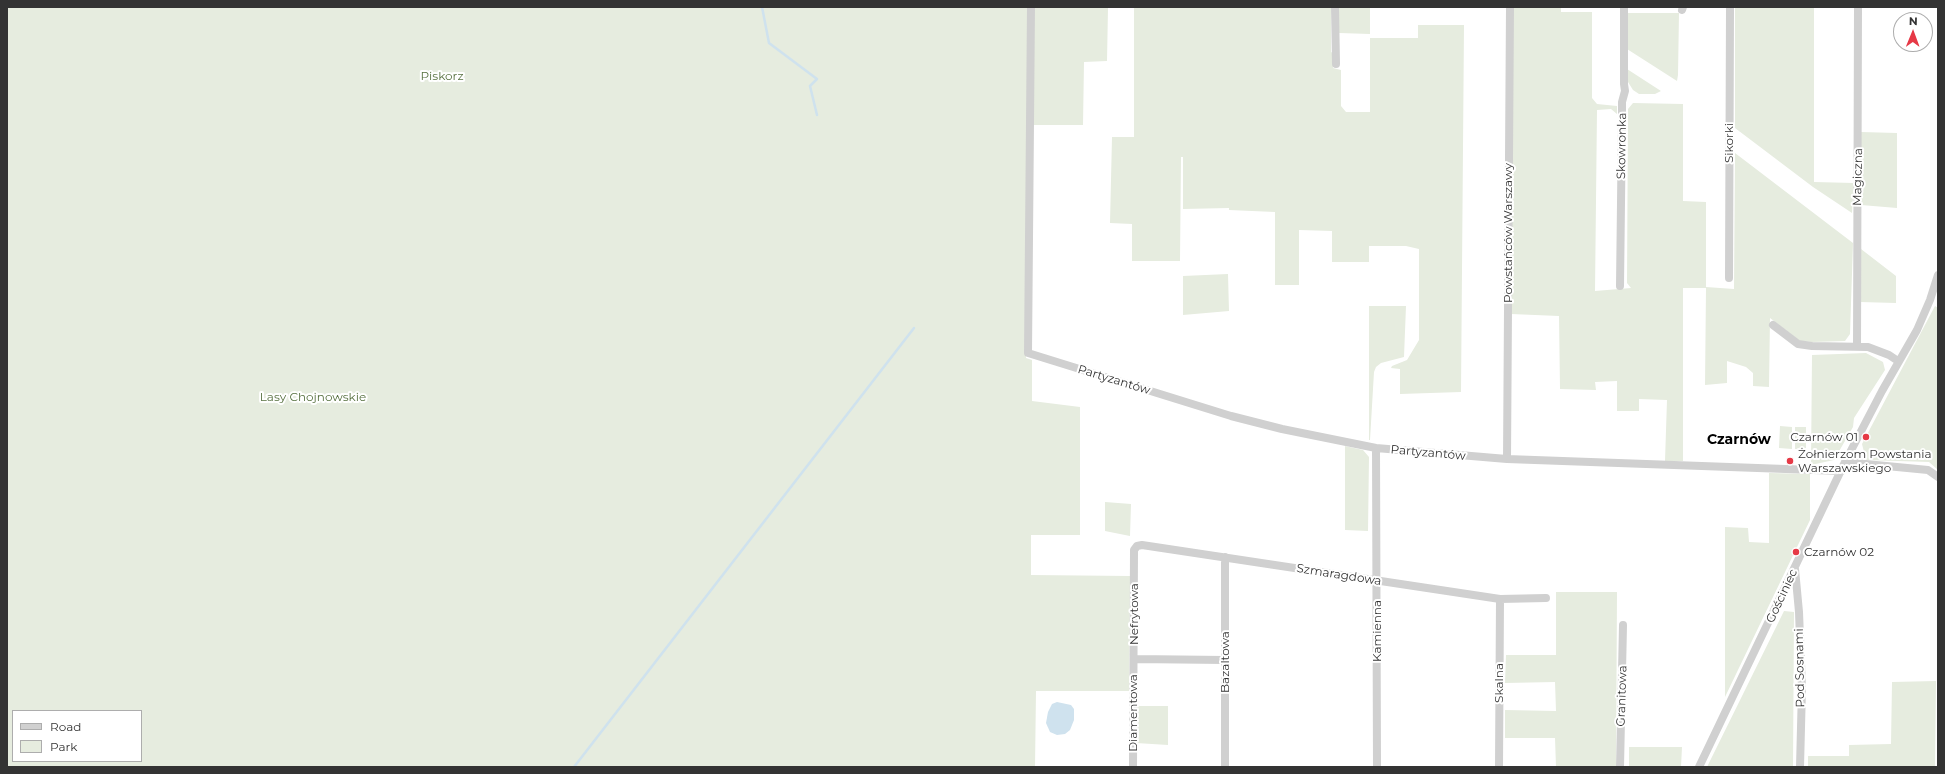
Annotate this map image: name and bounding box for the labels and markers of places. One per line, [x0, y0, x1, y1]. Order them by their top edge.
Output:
place label: Czarnów 01 [1790, 430, 1858, 444]
marker: Czarnów 01 [1861, 432, 1871, 442]
place label: Żołnierzom Powstania Warszawskiego [1798, 447, 1932, 475]
marker: Żołnierzom Powstania Warszawskiego [1785, 456, 1795, 466]
place label: Czarnów 02 [1804, 545, 1874, 559]
marker: Czarnów 02 [1791, 547, 1801, 557]

